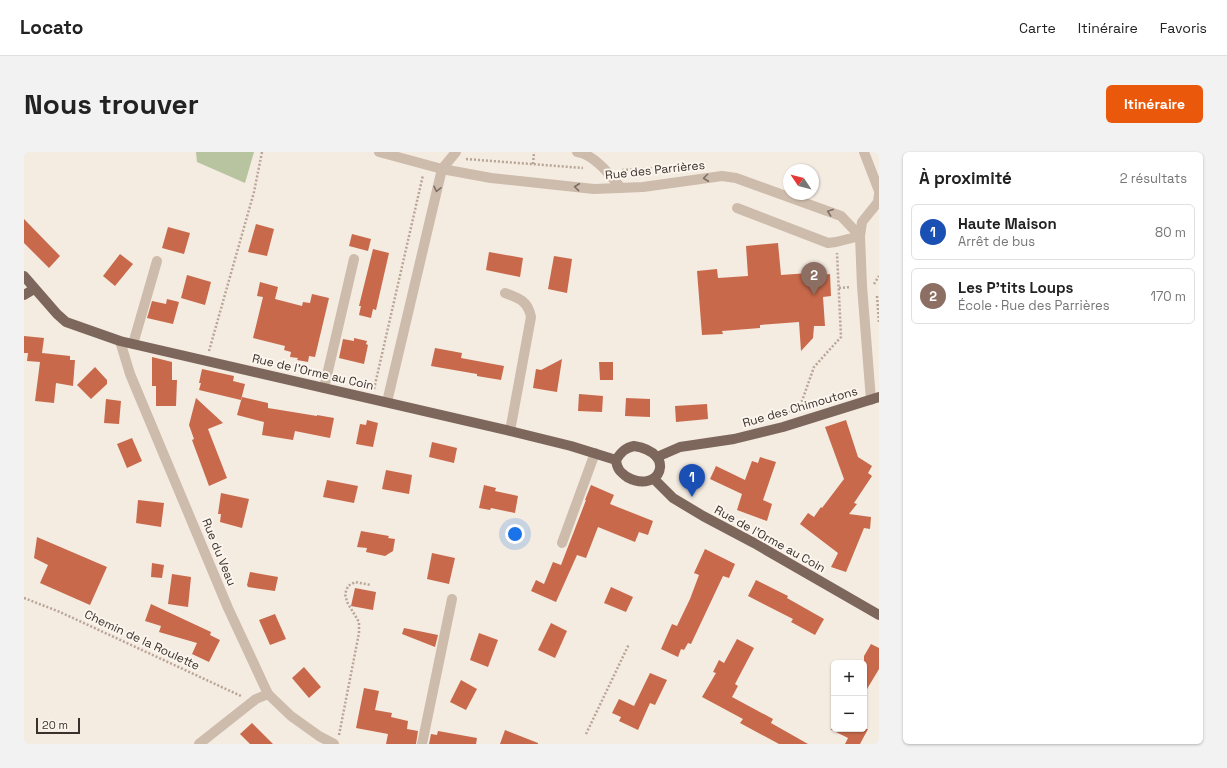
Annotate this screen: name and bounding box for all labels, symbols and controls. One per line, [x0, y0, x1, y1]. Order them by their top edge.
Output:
text: Locato [20, 15, 83, 40]
text: Carte [1019, 19, 1056, 37]
text: Itinéraire [1078, 19, 1138, 37]
text: Favoris [1160, 19, 1207, 37]
button: Itinéraire [1106, 85, 1203, 123]
text: Nous trouver [24, 86, 199, 122]
street label: Rue des Parrières [604, 157, 706, 183]
north arrow [783, 164, 819, 200]
text: À proximité [919, 167, 1012, 189]
text: 2 résultats [1120, 170, 1187, 187]
one-way arrow [703, 173, 709, 182]
one-way arrow [574, 183, 580, 192]
one-way arrow [433, 186, 441, 192]
one-way arrow [827, 209, 834, 217]
text: Haute Maison [958, 214, 1057, 233]
text: 1 [930, 224, 936, 241]
text: 80 m [1155, 224, 1186, 241]
text: Arrêt de bus [958, 233, 1035, 250]
pin: 2 [801, 262, 827, 295]
text: Les P'tits Loups [958, 278, 1073, 297]
text: 2 [929, 288, 937, 305]
text: 170 m [1150, 288, 1186, 305]
text: École · Rue des Parrières [958, 297, 1110, 314]
street label: Rue de l'Orme au Coin [251, 350, 375, 394]
street label: Rue des Chimoutons [741, 383, 859, 431]
pin: 1 [679, 464, 705, 497]
street label: Rue de l'Orme au Coin [712, 502, 828, 576]
street label: Rue du Veau [198, 516, 240, 588]
your location [505, 524, 525, 544]
street label: Chemin de la Roulette [82, 606, 202, 674]
map controls [831, 660, 867, 732]
button: + [831, 660, 867, 696]
button: − [831, 696, 867, 732]
scale bar [36, 716, 80, 735]
text: 20 m [42, 718, 68, 732]

